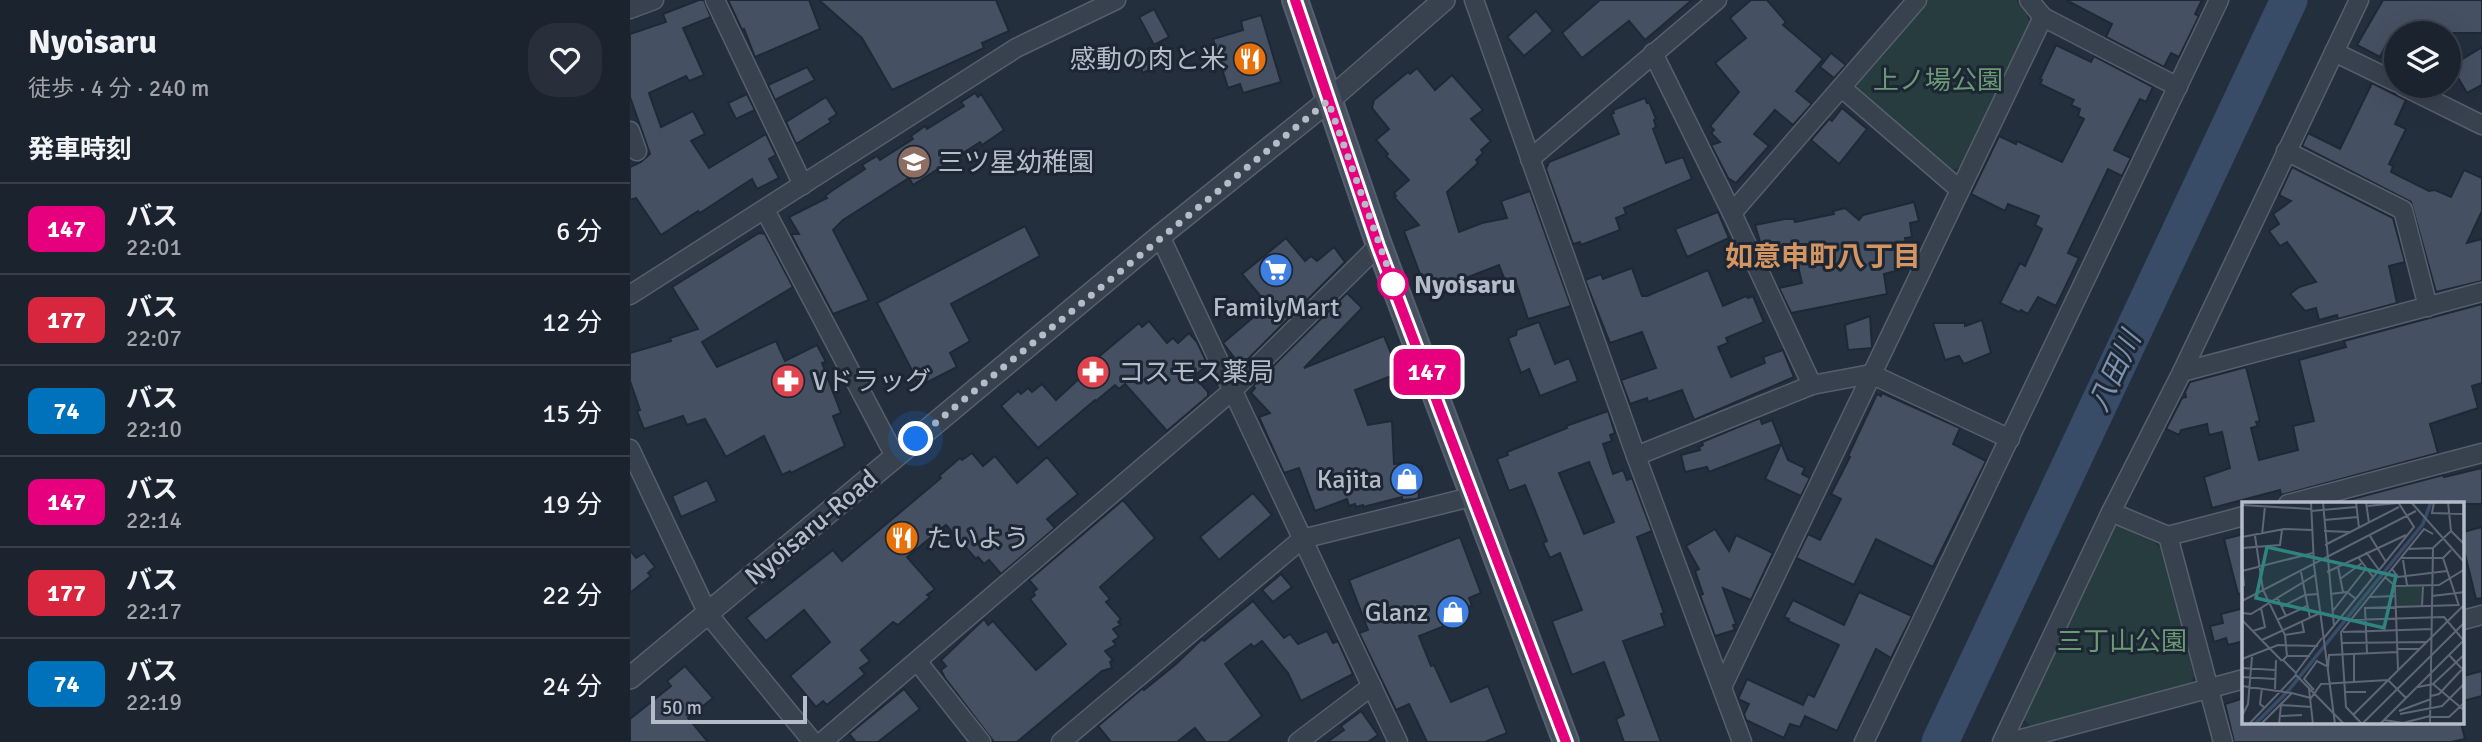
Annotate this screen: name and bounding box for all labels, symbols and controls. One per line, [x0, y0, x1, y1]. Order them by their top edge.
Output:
map controls [2384, 21, 2461, 98]
button: layers [2384, 21, 2461, 98]
text: Nyoisaru [28, 22, 157, 63]
button: heart [528, 23, 602, 97]
restaurant icon: 感動の肉と米 [1231, 40, 1269, 78]
place label: 感動の肉と米 [1070, 44, 1226, 76]
park label: 上ノ場公園 [1873, 65, 2003, 97]
text: 徒歩 · 4 分 · 240 m [28, 74, 209, 103]
text: 発車時刻 [28, 134, 132, 166]
school or university icon: 三ツ星幼稚園 [895, 143, 933, 181]
place label: 三ツ星幼稚園 [938, 147, 1094, 179]
text: バス [126, 201, 178, 233]
text: 147 [47, 214, 86, 244]
text: 6 分 [556, 216, 602, 248]
text: 22:01 [126, 233, 182, 262]
district label: 如意申町八丁目 [1725, 240, 1921, 274]
supermarket icon: FamilyMart [1257, 251, 1295, 289]
marker: Nyoisaru [1378, 269, 1408, 299]
place label: Nyoisaru [1414, 269, 1515, 301]
text: バス [126, 292, 178, 324]
place label: FamilyMart [1213, 292, 1339, 324]
text: 177 [47, 305, 86, 335]
text: 12 分 [542, 307, 602, 339]
water label: 八田川 [2082, 323, 2149, 417]
text: 22:07 [126, 324, 182, 353]
line badge: 147 [1387, 349, 1467, 395]
pharmacy icon: コスモス薬局 [1074, 353, 1112, 391]
place label: コスモス薬局 [1118, 357, 1274, 389]
text: 147 [1408, 357, 1446, 387]
pharmacy icon: Vドラッグ [769, 362, 807, 400]
place label: Vドラッグ [812, 366, 931, 398]
text: バス [126, 383, 178, 415]
text: 74 [54, 396, 79, 426]
text: 15 分 [542, 398, 602, 430]
text: 22:10 [126, 415, 182, 444]
your location [898, 421, 933, 456]
shop icon: Kajita [1388, 460, 1426, 498]
street label: Nyoisaru-Road [739, 463, 884, 592]
place label: Kajita [1317, 464, 1382, 496]
text: バス [126, 474, 178, 506]
text: 147 [47, 487, 86, 517]
text: 19 分 [542, 489, 602, 521]
inset map [2242, 502, 2464, 724]
text: 22:14 [126, 506, 182, 535]
restaurant icon: たいよう [883, 519, 921, 557]
place label: たいよう [926, 523, 1029, 555]
text: バス [126, 565, 178, 597]
text: 177 [47, 578, 86, 608]
text: 22 分 [542, 580, 602, 612]
shop icon: Glanz [1434, 593, 1472, 631]
text: 22:17 [126, 597, 182, 626]
place label: Glanz [1365, 597, 1428, 629]
park label: 三丁山公園 [2057, 626, 2187, 658]
text: バス [126, 656, 178, 688]
text: 74 [54, 669, 79, 699]
text: 24 分 [542, 671, 602, 703]
text: 22:19 [126, 688, 182, 717]
scale bar [651, 693, 807, 725]
text: 50 m [662, 696, 702, 720]

